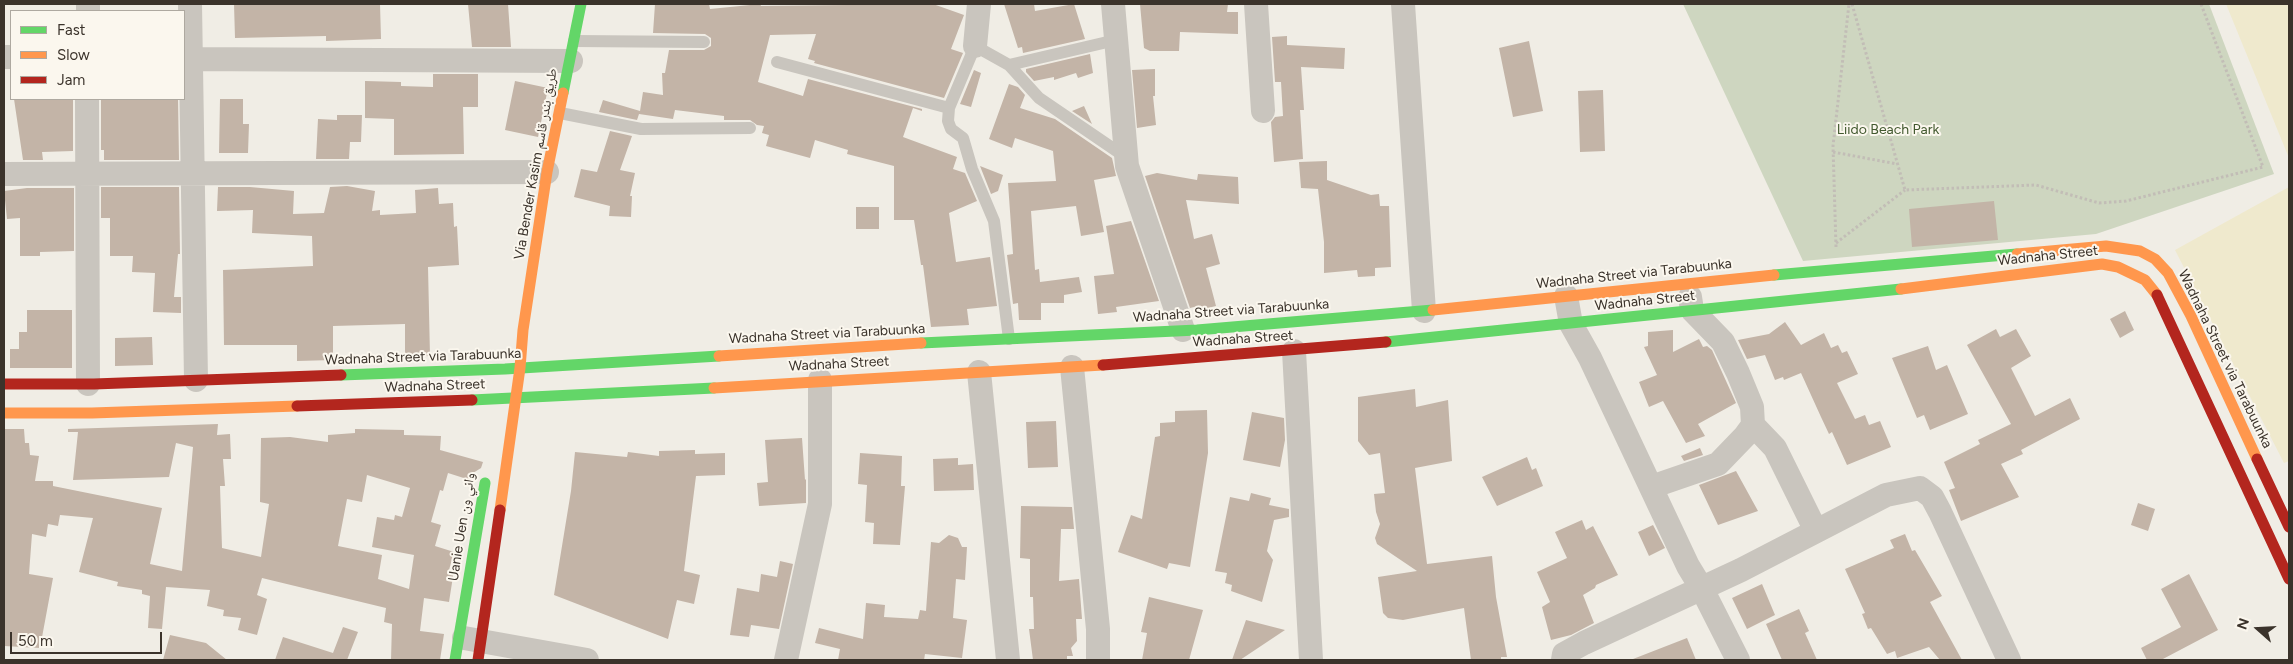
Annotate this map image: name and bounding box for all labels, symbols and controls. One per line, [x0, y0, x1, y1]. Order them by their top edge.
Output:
legend [10, 10, 185, 100]
text: Fast [57, 21, 85, 39]
text: Slow [57, 46, 90, 64]
street label: Via Bender Kasim طريق بندر قاسم [511, 67, 561, 261]
text: Jam [57, 71, 85, 89]
park label: Liido Beach Park [1837, 122, 1939, 138]
street label: Wadnaha Street [1997, 242, 2099, 270]
street label: Wadnaha Street via Tarabuunka [1535, 255, 1733, 293]
street label: Wadnaha Street via Tarabuunka [2174, 267, 2276, 451]
street label: Wadnaha Street [1594, 287, 1696, 315]
street label: Wadnaha Street via Tarabuunka [1132, 296, 1330, 326]
street label: Wadnaha Street via Tarabuunka [728, 320, 926, 348]
street label: Wadnaha Street [1192, 327, 1294, 351]
street label: Wadnaha Street via Tarabuunka [324, 345, 522, 369]
street label: Wadnaha Street [788, 353, 890, 375]
street label: Wadnaha Street [384, 376, 486, 396]
street label: Uanie Uen واني ون [445, 472, 479, 582]
north arrow [2233, 604, 2283, 654]
text: N [2234, 616, 2253, 632]
scale bar [12, 622, 165, 654]
text: 50 m [18, 632, 53, 650]

